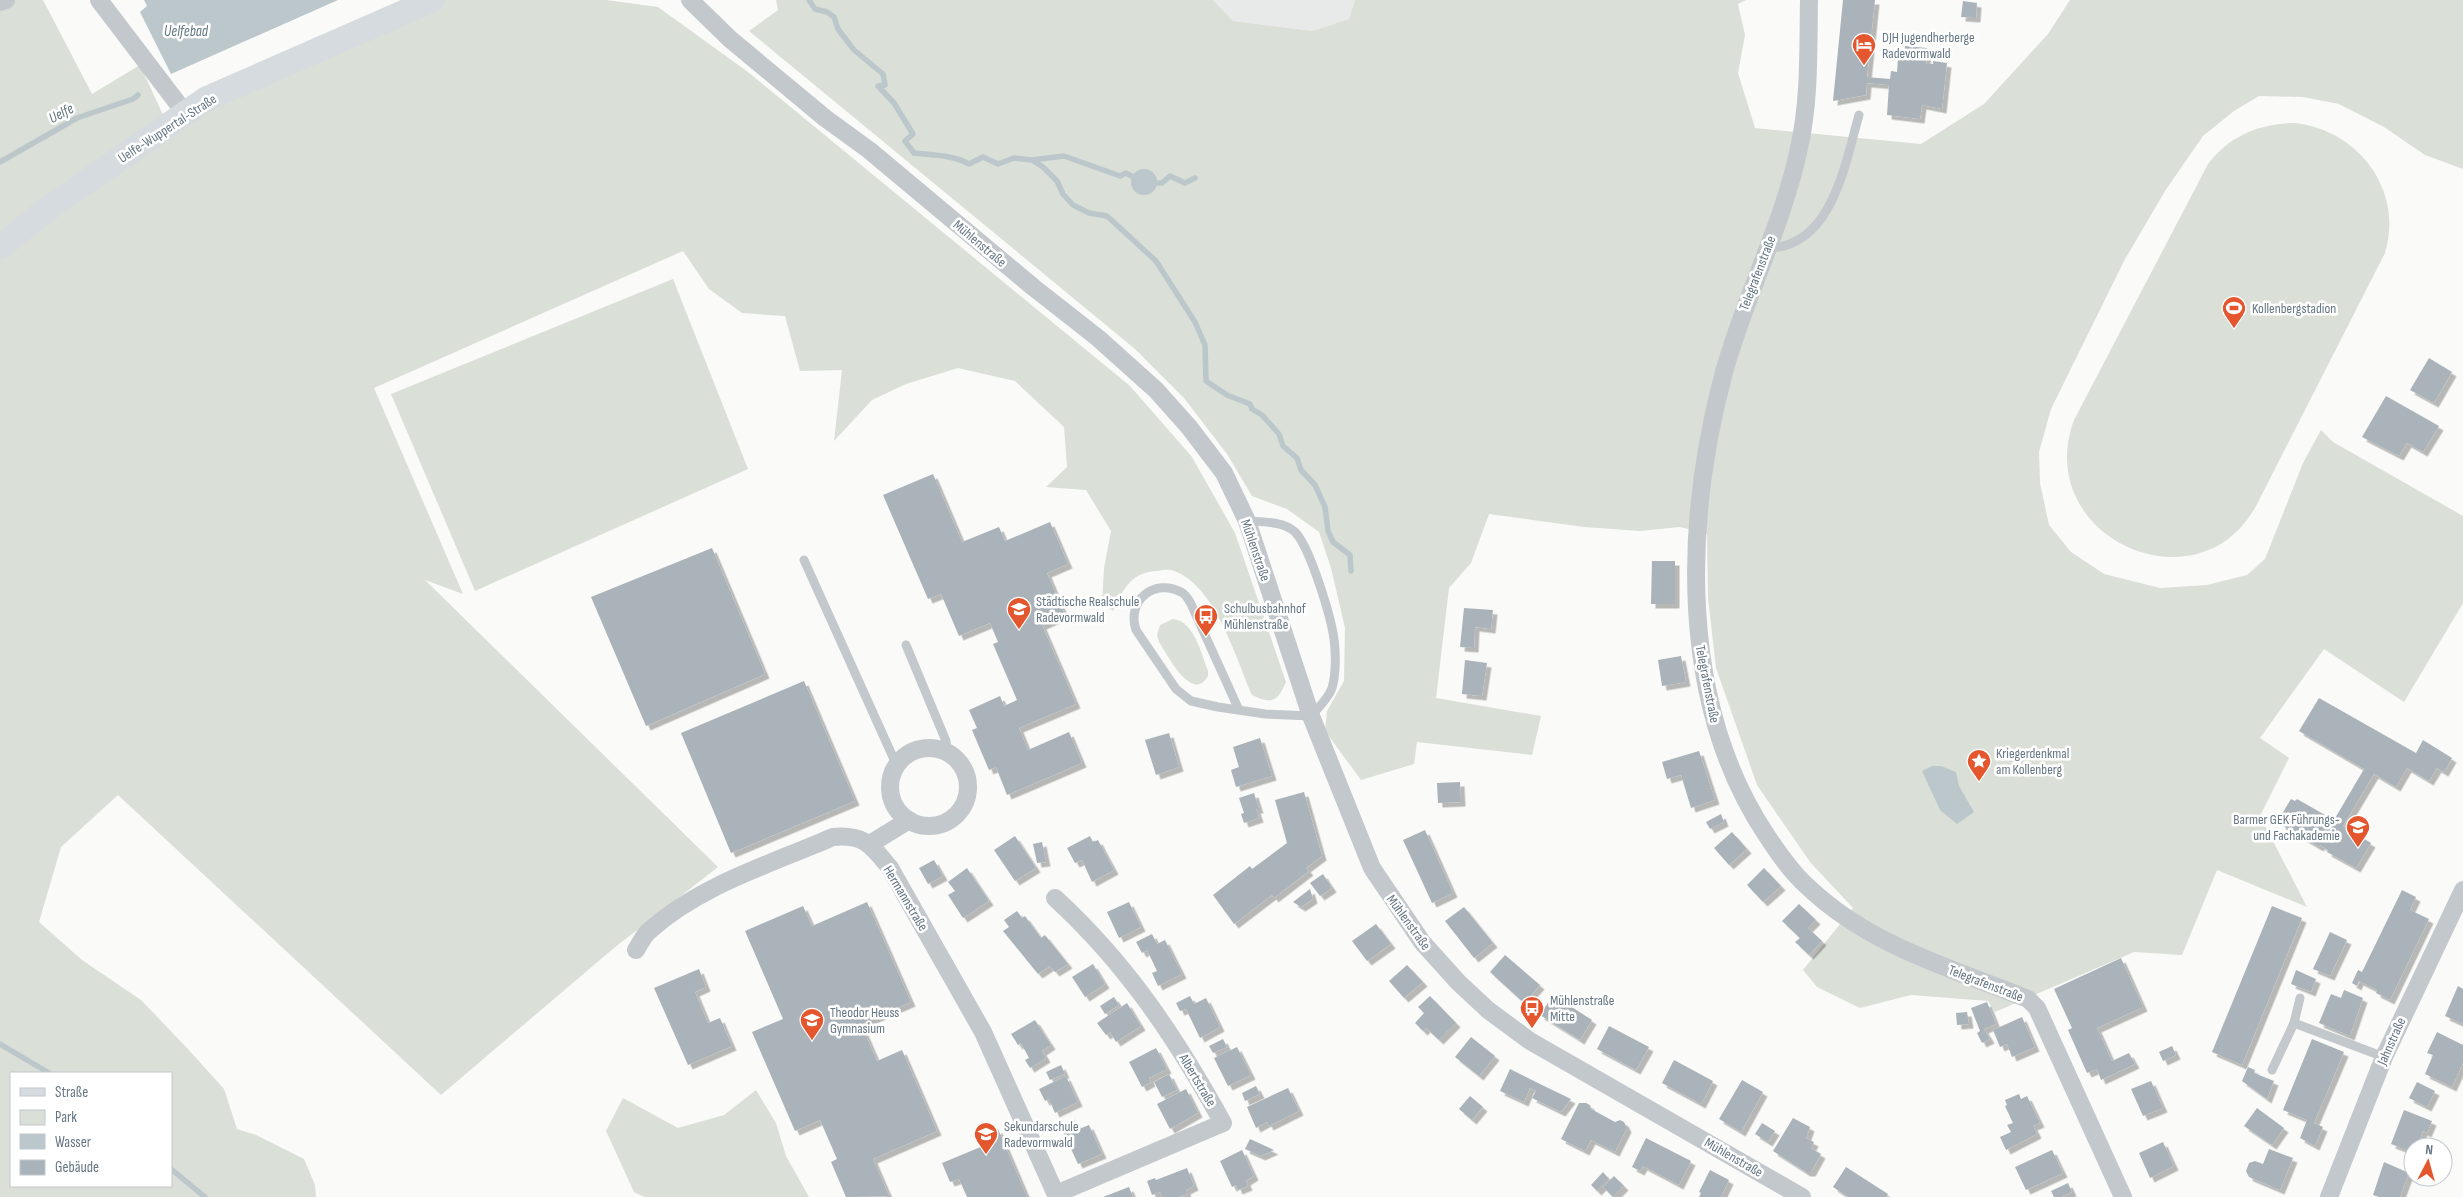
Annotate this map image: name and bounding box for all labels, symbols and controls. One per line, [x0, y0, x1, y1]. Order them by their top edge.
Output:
water label: Uelfebad [164, 22, 209, 41]
place label: DJH Jugendherberge Radevormwald [1882, 29, 1975, 62]
hotel icon: DJH Jugendherberge Radevormwald [1851, 32, 1877, 66]
street label: Uelfe-Wuppertal-Straße [115, 90, 220, 167]
water label: Uelfe [45, 99, 77, 128]
street label: Mühlenstraße [950, 216, 1010, 271]
street label: Telegrafenstraße [1735, 233, 1780, 313]
sports icon: Kollenbergstadion [2221, 295, 2247, 329]
place label: Kollenbergstadion [2252, 300, 2336, 317]
street label: Mühlenstraße [1237, 517, 1274, 583]
place label: Städtische Realschule Radevormwald [1036, 593, 1139, 626]
school or university icon: Städtische Realschule Radevormwald [1006, 596, 1032, 630]
place label: Schulbusbahnhof Mühlenstraße [1224, 600, 1307, 633]
bus stop icon: Schulbusbahnhof Mühlenstraße [1193, 603, 1219, 637]
street label: Telegrafenstraße [1692, 644, 1723, 724]
place label: Kriegerdenkmal am Kollenberg [1996, 745, 2069, 778]
place icon: Kriegerdenkmal am Kollenberg [1966, 748, 1992, 782]
place label: Barmer GEK Führungs- und Fachakademie [2233, 811, 2340, 844]
school or university icon: Barmer GEK Führungs- und Fachakademie [2345, 814, 2371, 848]
street label: Hermannstraße [879, 863, 932, 934]
street label: Mühlenstraße [1383, 891, 1434, 953]
street label: Telegrafenstraße [1946, 961, 2026, 1006]
place label: Mühlenstraße Mitte [1550, 992, 1614, 1025]
bus stop icon: Mühlenstraße Mitte [1519, 995, 1545, 1029]
place label: Theodor Heuss Gymnasium [830, 1004, 899, 1037]
school or university icon: Theodor Heuss Gymnasium [799, 1007, 825, 1041]
street label: Jahnstraße [2373, 1015, 2409, 1069]
street label: Albertstraße [1175, 1050, 1220, 1110]
legend [10, 1072, 172, 1187]
text: Straße [55, 1083, 88, 1102]
text: Park [55, 1108, 77, 1127]
place label: Sekundarschule Radevormwald [1004, 1118, 1079, 1151]
school or university icon: Sekundarschule Radevormwald [973, 1121, 999, 1155]
text: Wasser [55, 1133, 92, 1152]
street label: Mühlenstraße [1702, 1134, 1766, 1181]
north arrow [2403, 1137, 2453, 1187]
text: N [2425, 1141, 2434, 1158]
text: Gebäude [55, 1158, 99, 1177]

